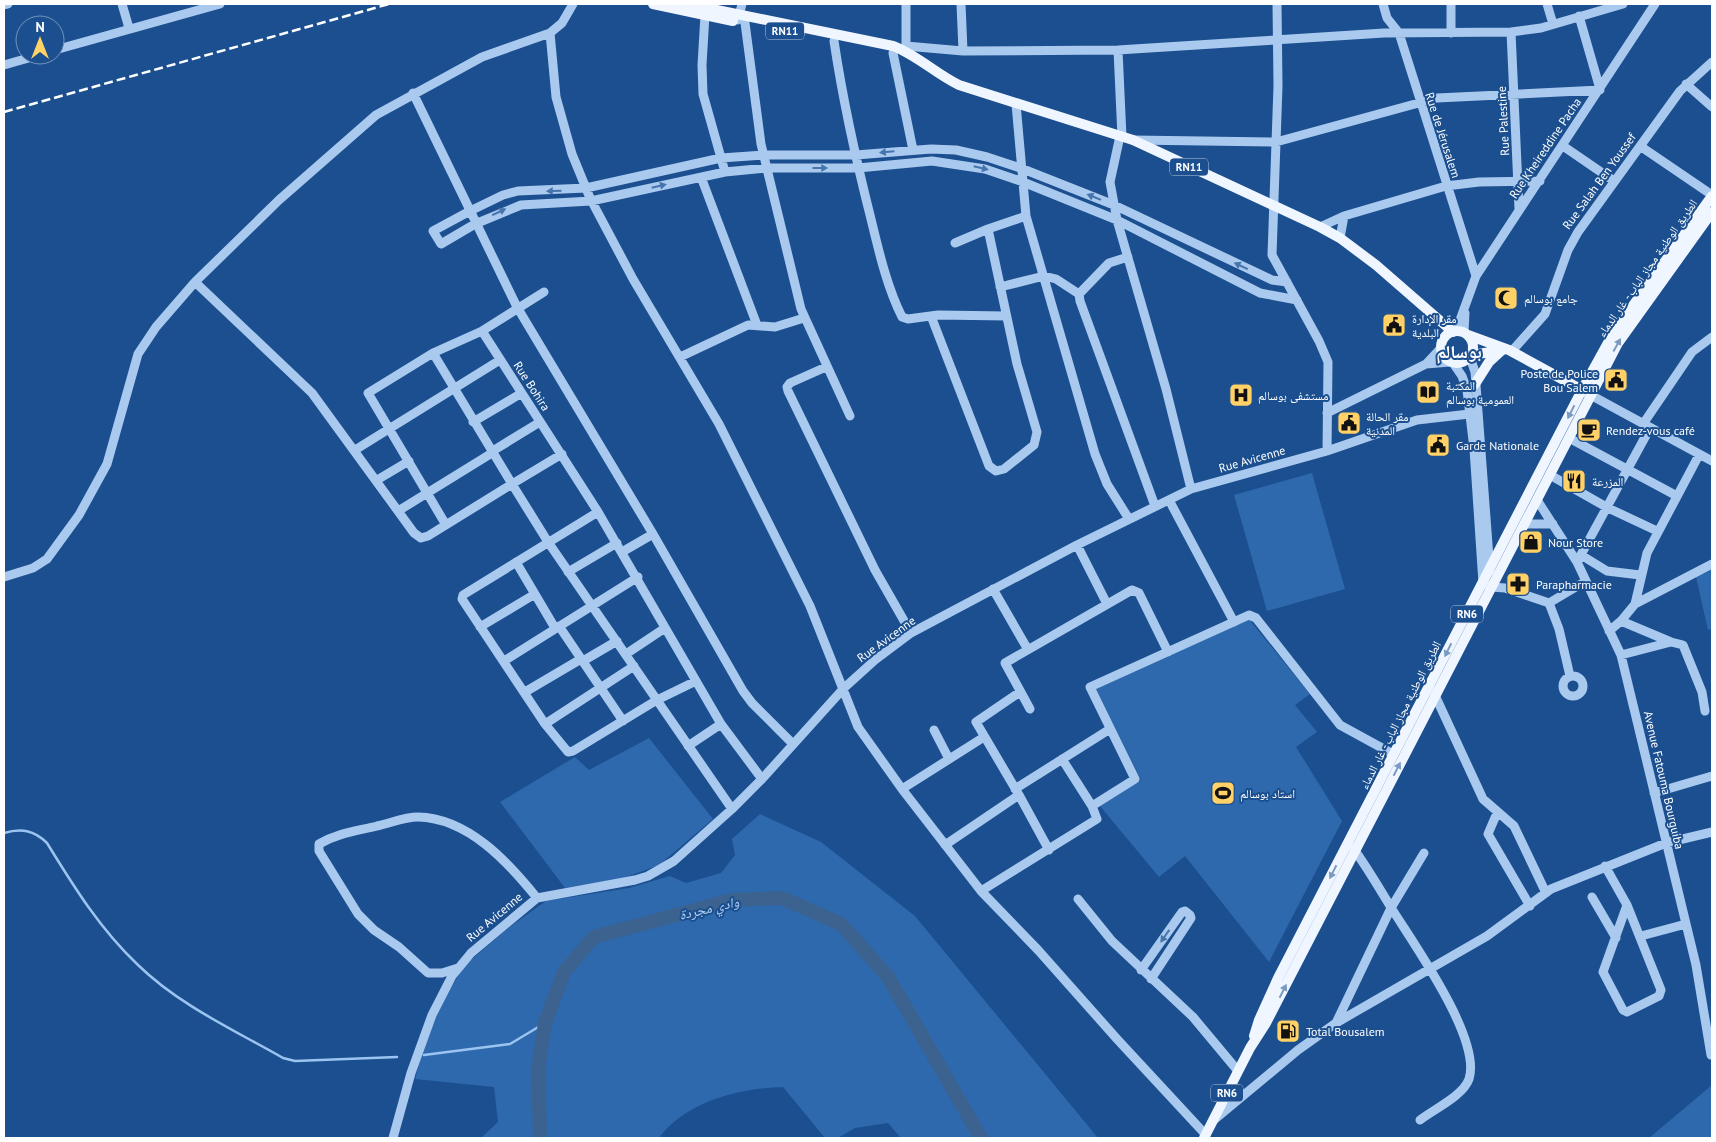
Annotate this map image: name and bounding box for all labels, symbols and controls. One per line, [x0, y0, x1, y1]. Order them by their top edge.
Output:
north arrow [15, 15, 65, 65]
text: N [35, 18, 45, 36]
road number: RN11 [766, 22, 804, 40]
street label: Rue Palestine [1494, 86, 1512, 156]
street label: Rue de Jérusalem [1422, 90, 1464, 180]
street label: Rue Kheireddine Pacha [1506, 95, 1584, 201]
street label: Rue Salah Ben Youssef [1559, 129, 1640, 232]
one-way arrow [879, 149, 895, 157]
road number: RN11 [1170, 158, 1208, 176]
one-way arrow [812, 164, 828, 172]
one-way arrow [974, 164, 989, 172]
one-way arrow [651, 182, 666, 190]
one-way arrow [545, 187, 561, 195]
one-way arrow [1086, 193, 1101, 201]
street label: الطريق الوطنية مجاز الباب - غار الدماء [1594, 196, 1701, 340]
one-way arrow [492, 208, 506, 216]
one-way arrow [1234, 261, 1249, 270]
mosque icon: جامع بوسالم [1493, 285, 1519, 311]
place label: جامع بوسالم [1524, 291, 1578, 307]
place label: مقر الإدارة البلدية [1412, 311, 1457, 340]
public building icon: مقر الإدارة البلدية [1381, 312, 1407, 338]
one-way arrow [1613, 339, 1622, 352]
district label: بوسالم [1436, 340, 1482, 364]
street label: Rue Bohira [510, 358, 554, 414]
place label: Poste de Police Bou Salem [1521, 366, 1598, 395]
public building icon: Poste de Police Bou Salem [1603, 367, 1629, 393]
place label: المكتبة العمومية بوسالم [1446, 378, 1514, 408]
library icon: المكتبة العمومية بوسالم [1415, 379, 1441, 405]
hospital icon: مستشفى بوسالم [1228, 382, 1254, 408]
place label: مستشفى بوسالم [1258, 388, 1329, 404]
one-way arrow [1567, 405, 1575, 420]
place label: مقر الحالة المدنية [1366, 409, 1409, 438]
public building icon: مقر الحالة المدنية [1336, 410, 1362, 436]
cafe icon: Rendez-vous café [1576, 417, 1602, 443]
place label: Rendez-vous café [1606, 423, 1695, 438]
public building icon: Garde Nationale [1425, 432, 1451, 458]
place label: Garde Nationale [1456, 438, 1539, 453]
street label: Rue Avicenne [1217, 442, 1287, 476]
restaurant icon: المزرعة [1561, 468, 1587, 494]
place label: المزرعة [1592, 474, 1623, 489]
shop icon: Nour Store [1518, 529, 1544, 555]
place label: Nour Store [1548, 535, 1603, 550]
pharmacy icon: Parapharmacie [1505, 571, 1531, 597]
place label: Parapharmacie [1536, 577, 1612, 592]
road number: RN6 [1451, 606, 1483, 622]
street label: Rue Avicenne [854, 613, 918, 665]
street label: الطريق الوطنية مجاز الباب - غار الدماء [1356, 638, 1444, 792]
one-way arrow [1444, 643, 1452, 657]
street label: Avenue Fatouma Bourguiba [1641, 710, 1687, 850]
one-way arrow [1393, 762, 1401, 776]
sports icon: استاد بوسالم [1210, 780, 1236, 806]
place label: استاد بوسالم [1240, 786, 1295, 802]
one-way arrow [1329, 865, 1337, 879]
street label: Rue Avicenne [463, 889, 525, 945]
water label: وادي مجردة [677, 892, 742, 926]
one-way arrow [1160, 930, 1170, 943]
one-way arrow [1279, 984, 1287, 998]
fuel station icon: Total Bousalem [1275, 1018, 1301, 1044]
place label: Total Bousalem [1306, 1024, 1385, 1039]
road number: RN6 [1211, 1084, 1243, 1102]

